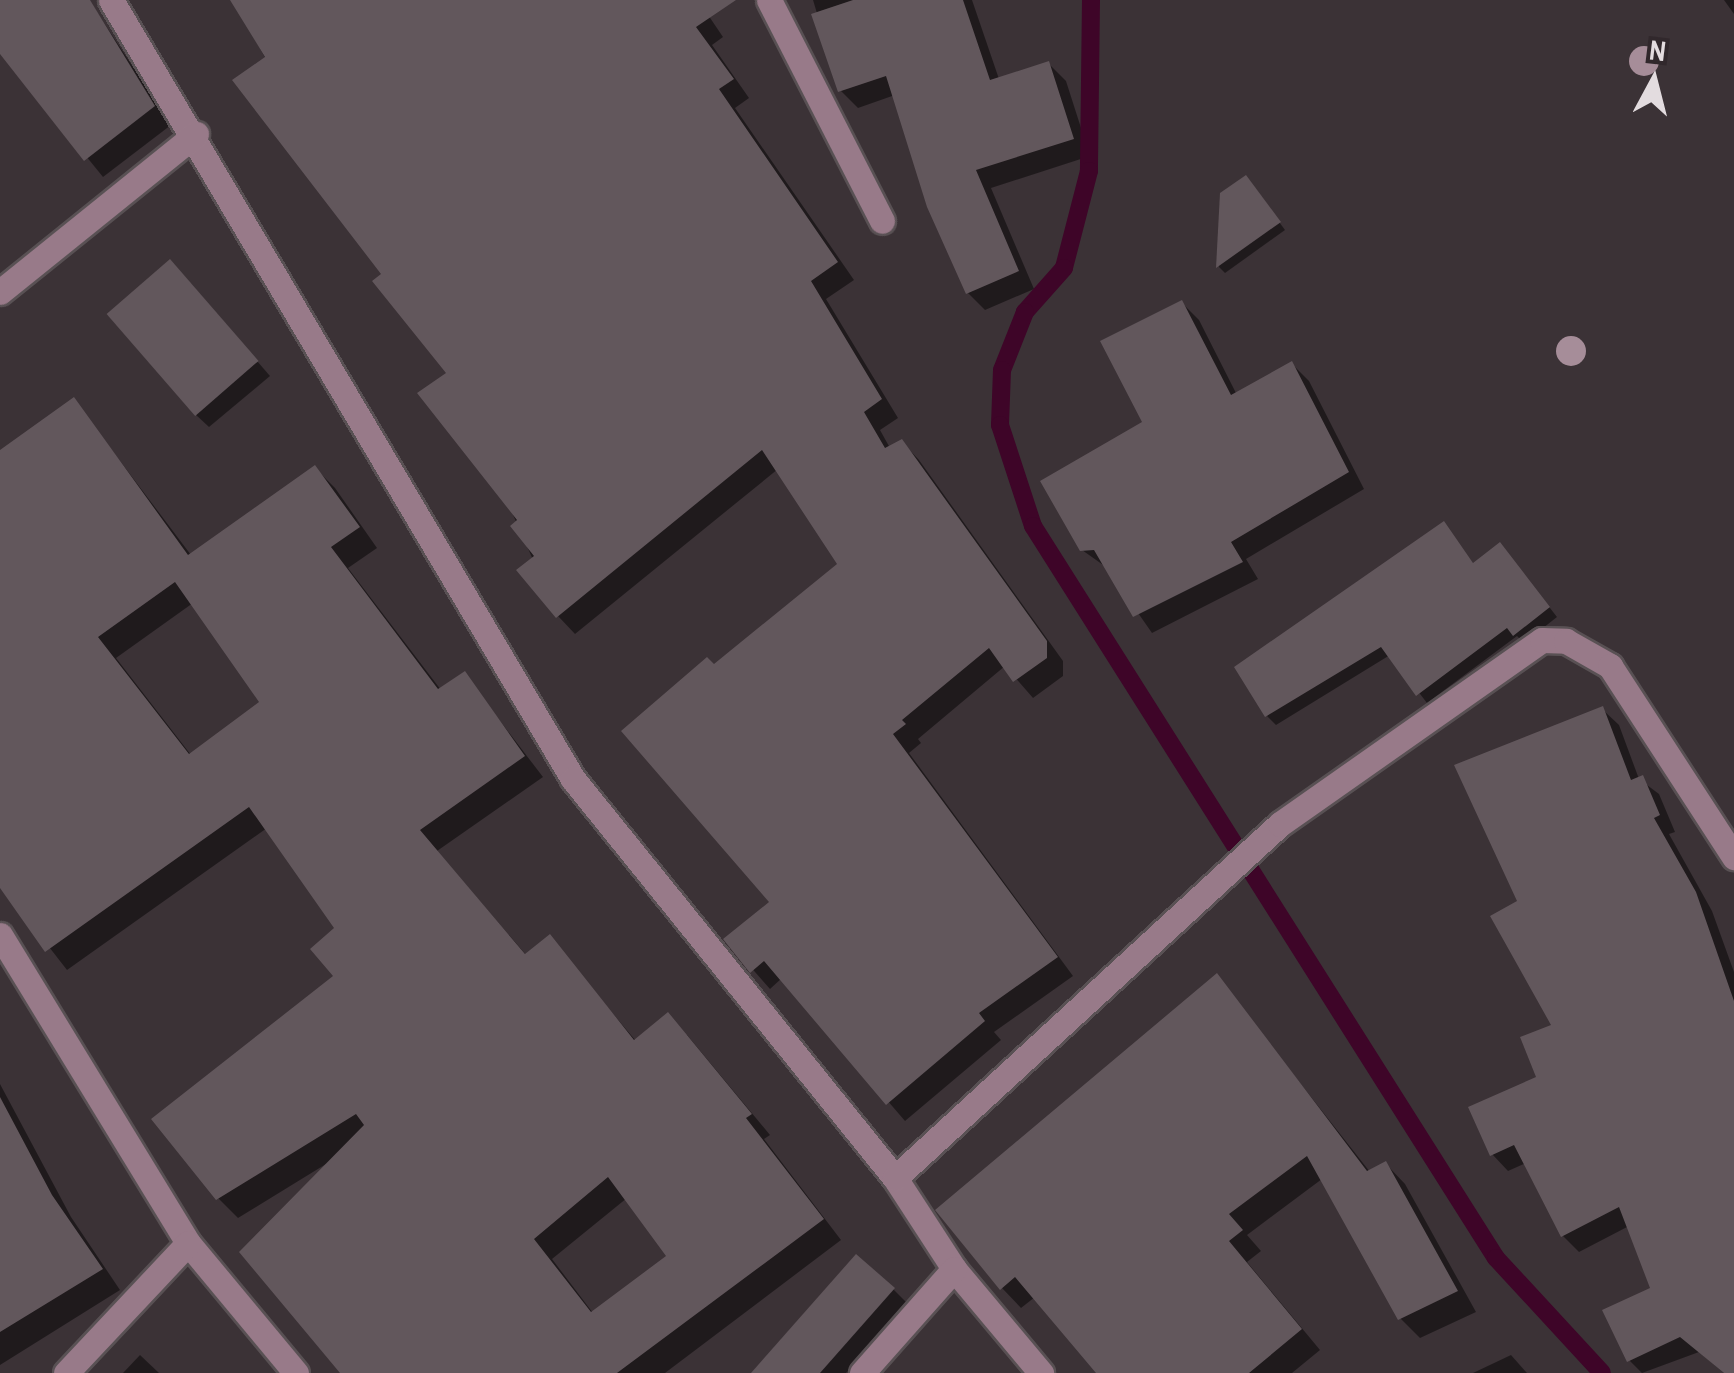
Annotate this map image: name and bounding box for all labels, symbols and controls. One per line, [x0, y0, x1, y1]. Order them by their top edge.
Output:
north arrow [1604, 30, 1704, 130]
text: N [1647, 30, 1668, 70]

